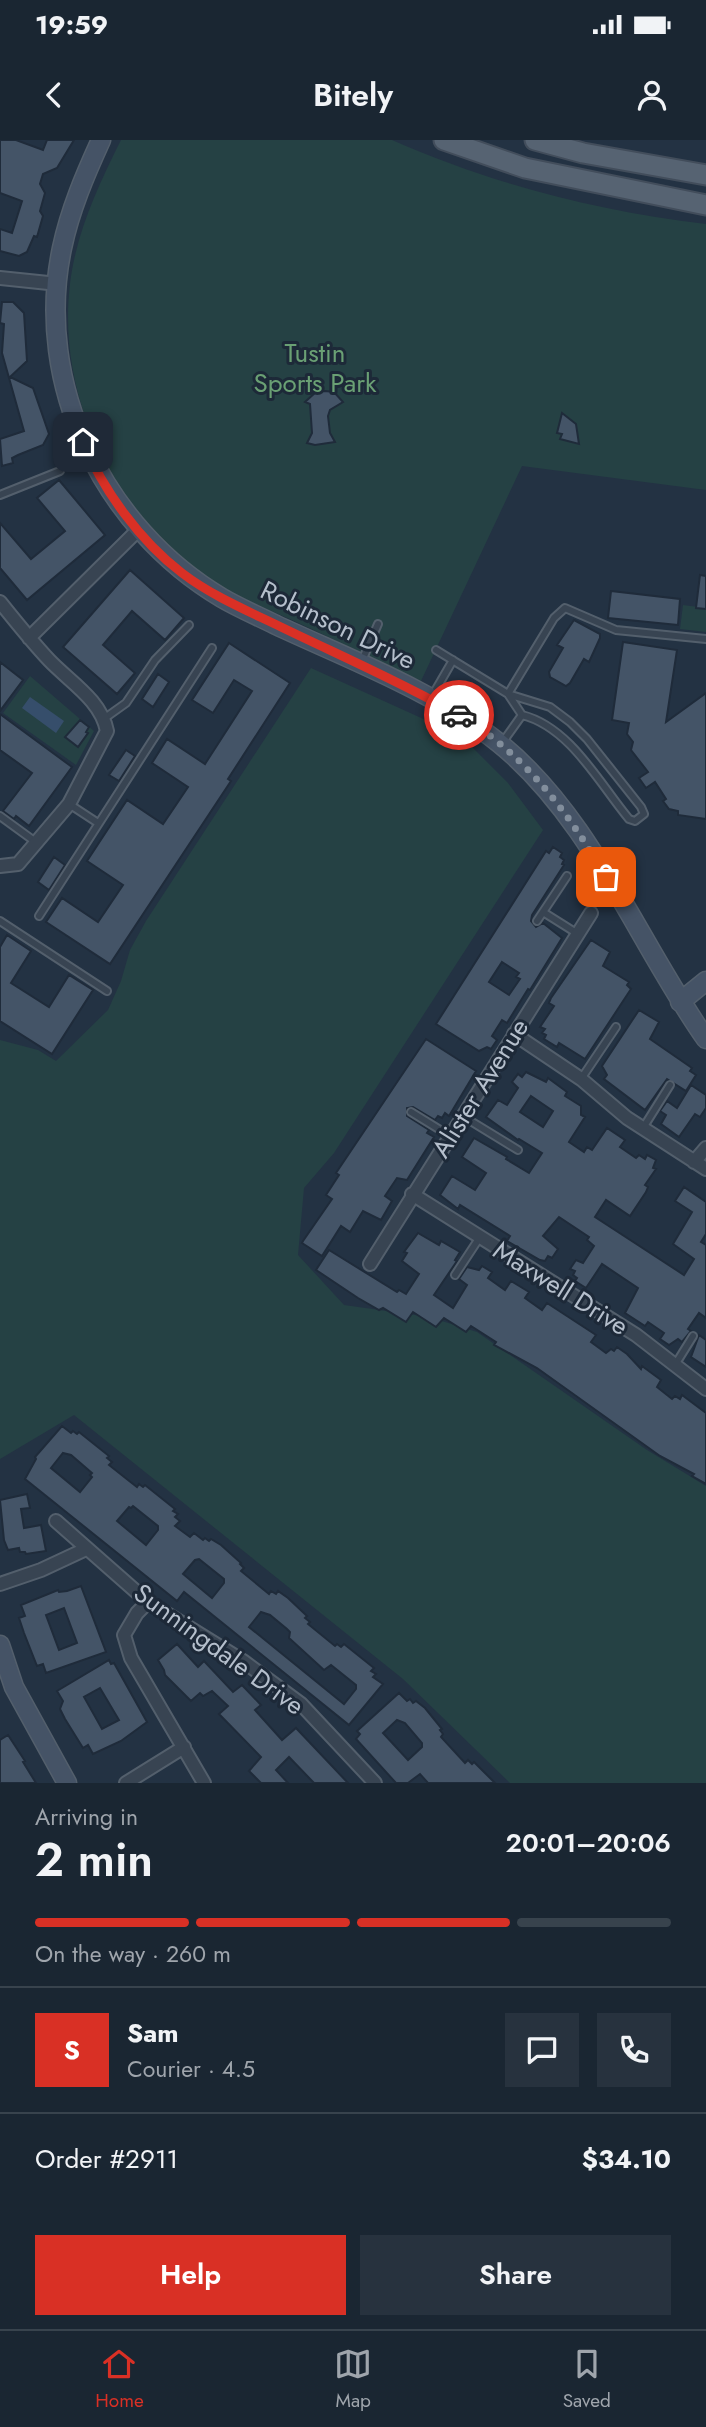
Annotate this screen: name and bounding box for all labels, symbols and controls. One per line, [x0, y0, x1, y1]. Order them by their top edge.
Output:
text: 19:59 [35, 6, 108, 44]
text: Bitely [313, 72, 393, 118]
icon: back [35, 76, 73, 114]
icon: person [633, 76, 671, 114]
park label: Tustin Sports Park [253, 334, 377, 402]
pin [53, 412, 113, 472]
icon: home [64, 423, 102, 461]
street label: Robinson Drive [254, 571, 422, 679]
courier [424, 680, 494, 750]
icon: car [440, 696, 478, 734]
pin [576, 847, 636, 907]
icon: bag [587, 858, 625, 896]
street label: Alister Avenue [422, 1011, 538, 1165]
street label: Maxwell Drive [486, 1231, 636, 1345]
street label: Sunningdale Drive [126, 1574, 312, 1724]
text: Arriving in [35, 1800, 138, 1834]
text: 20:01–20:06 [506, 1824, 671, 1862]
text: 2 min [35, 1827, 153, 1893]
text: On the way · 260 m [35, 1937, 231, 1971]
button: chat [505, 2013, 579, 2087]
button: phone [597, 2013, 671, 2087]
text: Sam [127, 2014, 179, 2052]
text: S [64, 2031, 80, 2069]
text: Courier · 4.5 [127, 2052, 255, 2086]
text: Order #2911 [35, 2140, 178, 2178]
text: $34.10 [582, 2140, 671, 2178]
button: Help [35, 2235, 346, 2315]
button: Share [360, 2235, 671, 2315]
tab: Home [95, 2345, 144, 2414]
tab: Map [334, 2345, 372, 2414]
tab: Saved [563, 2345, 611, 2414]

